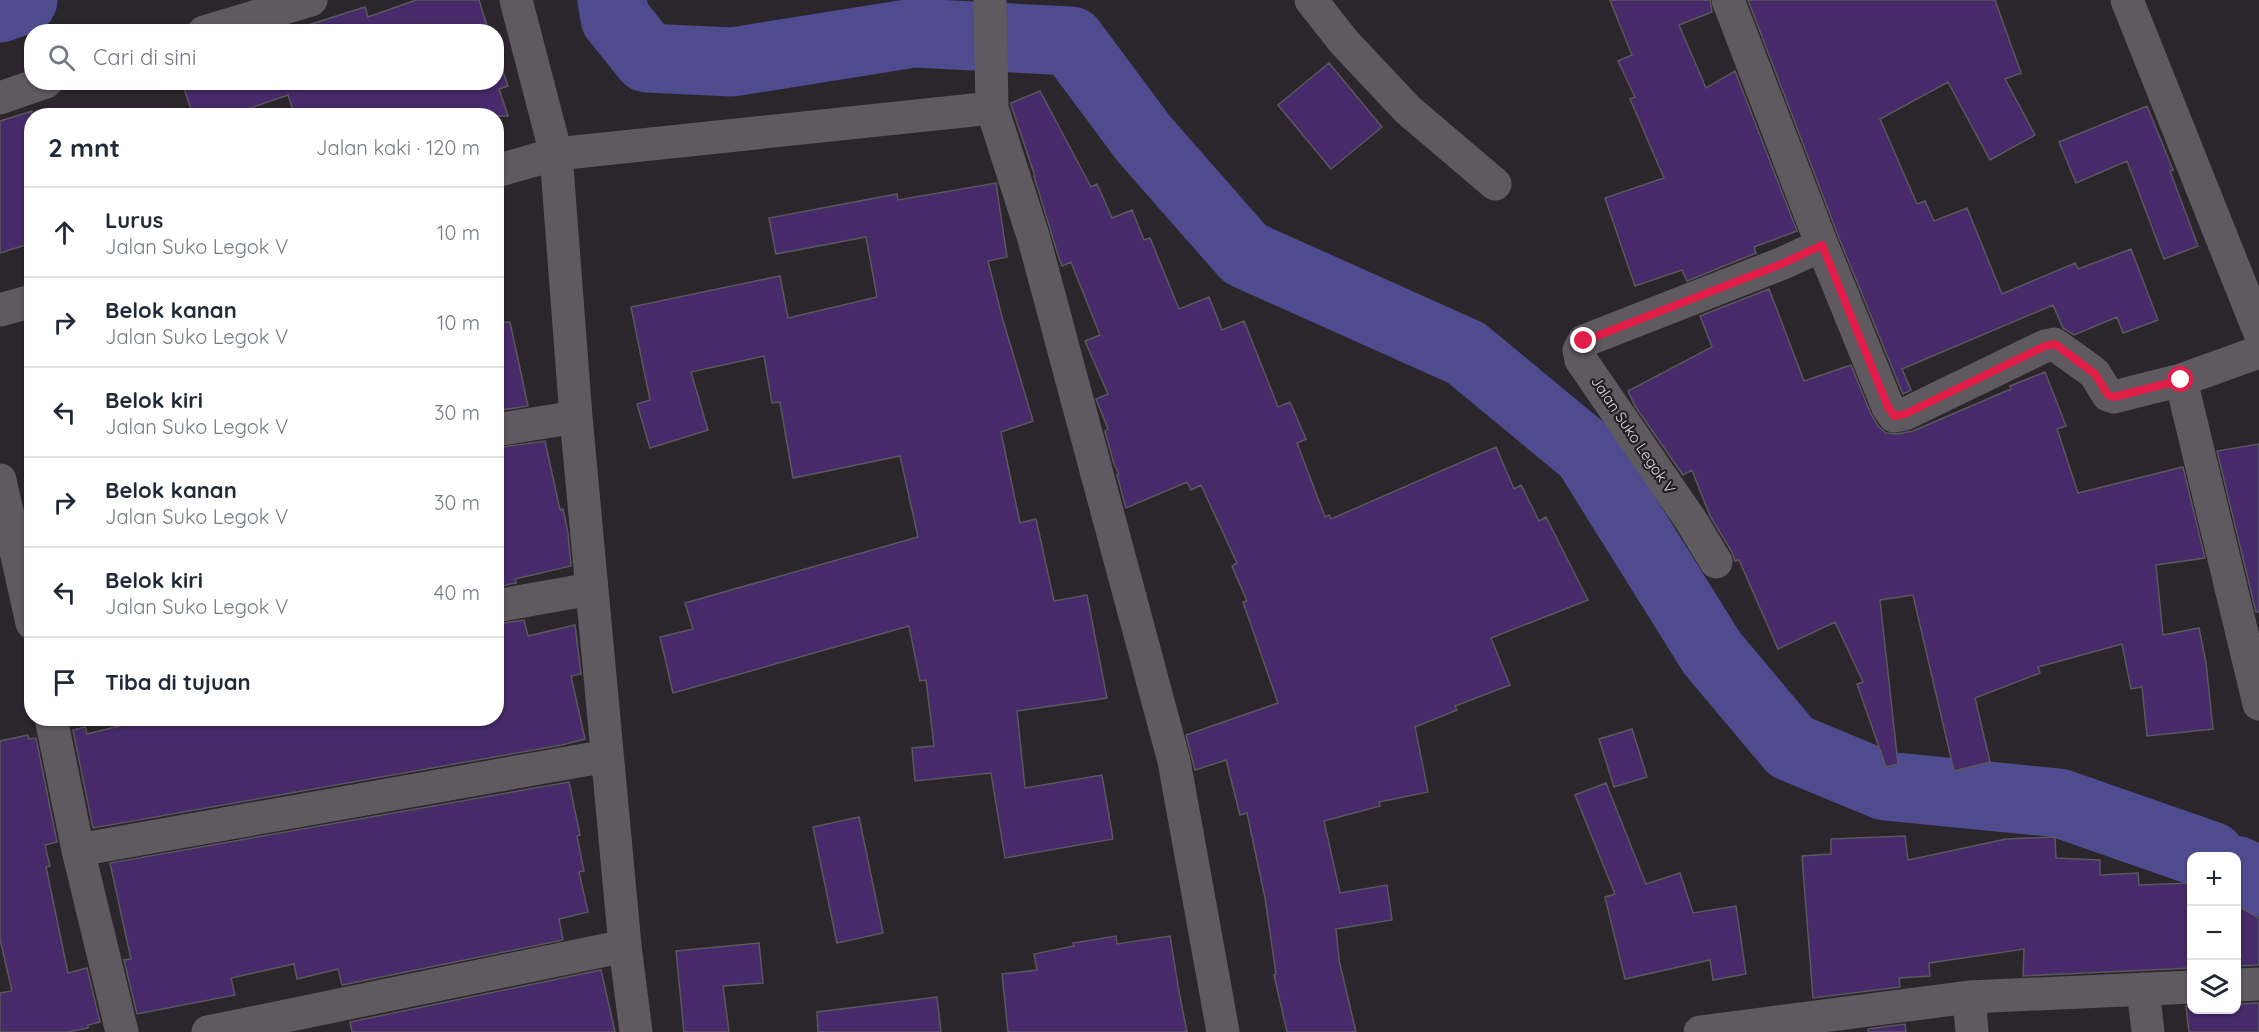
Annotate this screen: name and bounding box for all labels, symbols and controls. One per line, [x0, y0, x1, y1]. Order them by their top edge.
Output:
search box [24, 24, 504, 90]
icon: search [45, 41, 78, 74]
text: Cari di sini [93, 43, 196, 71]
text: 2 mnt [48, 131, 120, 164]
text: Jalan kaki · 120 m [316, 135, 480, 160]
text: Lurus [105, 206, 163, 234]
icon: ahead [48, 216, 81, 249]
text: 10 m [437, 220, 480, 245]
text: Jalan Suko Legok V [105, 234, 288, 259]
text: Belok kanan [105, 296, 237, 324]
icon: right [48, 306, 81, 339]
text: 10 m [437, 310, 480, 335]
text: Jalan Suko Legok V [105, 324, 288, 349]
route end [1570, 327, 1596, 353]
route start [2167, 366, 2193, 392]
street label: Jalan Suko Legok V [1587, 372, 1680, 497]
text: Belok kiri [105, 386, 203, 414]
icon: left [48, 396, 81, 429]
text: 30 m [434, 400, 480, 425]
text: Jalan Suko Legok V [105, 414, 288, 439]
text: Belok kanan [105, 476, 237, 504]
icon: right [48, 486, 81, 519]
text: 30 m [434, 490, 480, 515]
text: Jalan Suko Legok V [105, 504, 288, 529]
text: Belok kiri [105, 566, 203, 594]
icon: left [48, 576, 81, 609]
text: 40 m [434, 580, 480, 605]
text: Jalan Suko Legok V [105, 594, 288, 619]
icon: arrive [48, 666, 81, 699]
text: Tiba di tujuan [105, 668, 251, 696]
map controls [2187, 852, 2241, 1014]
button: + [2187, 852, 2241, 906]
button: − [2187, 906, 2241, 960]
button: layers [2187, 960, 2241, 1014]

